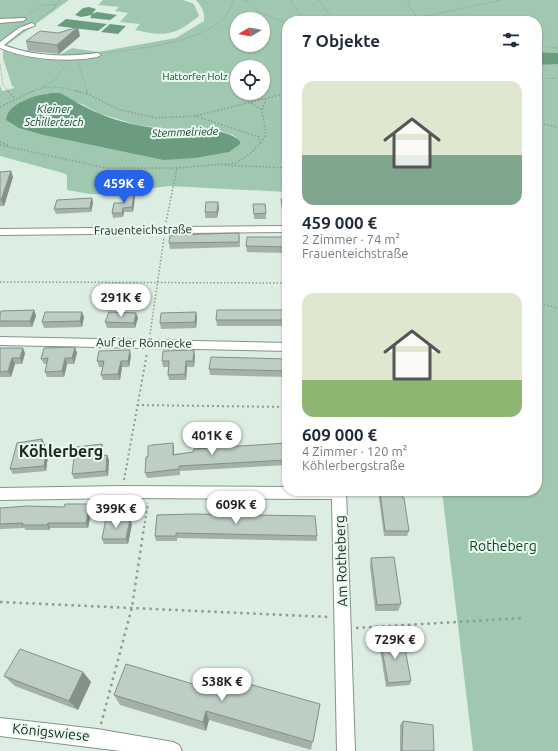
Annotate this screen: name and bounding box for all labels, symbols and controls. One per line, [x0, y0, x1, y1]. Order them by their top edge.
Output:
north arrow [230, 12, 270, 52]
map controls [230, 12, 270, 100]
icon: filters [500, 29, 522, 51]
text: 7 Objekte [302, 31, 380, 50]
button: locate [230, 60, 270, 100]
park label: Hattorfer Holz [162, 71, 228, 82]
water label: Kleiner Schillerteich [23, 103, 84, 128]
icon: home [376, 107, 448, 179]
water label: Stemmelriede [151, 125, 219, 139]
pin: 459K € [91, 170, 157, 204]
text: 459K € [103, 176, 145, 190]
text: 459 000 € [302, 213, 377, 232]
street label: Frauenteichstraße [94, 222, 192, 237]
text: 2 Zimmer · 74 m² [302, 232, 400, 246]
text: Frauenteichstraße [302, 246, 408, 260]
pin: 291K € [88, 284, 154, 318]
text: 291K € [100, 290, 142, 304]
icon: home [376, 319, 448, 391]
street label: Auf der Rönnecke [96, 335, 192, 350]
pin: 401K € [179, 422, 245, 456]
text: 609 000 € [302, 425, 377, 444]
text: 401K € [191, 428, 233, 442]
district label: Köhlerberg [19, 442, 103, 460]
text: 4 Zimmer · 120 m² [302, 444, 408, 458]
text: Köhlerbergstraße [302, 458, 405, 472]
pin: 609K € [203, 491, 269, 525]
pin: 399K € [83, 495, 149, 529]
text: 609K € [215, 497, 257, 511]
text: 399K € [95, 501, 137, 515]
street label: Am Rotheberg [331, 515, 351, 607]
park label: Rotheberg [469, 538, 537, 554]
pin: 729K € [362, 626, 428, 660]
text: 729K € [374, 632, 416, 646]
pin: 538K € [189, 668, 255, 702]
text: 538K € [201, 674, 243, 688]
street label: Königswiese [11, 720, 91, 744]

